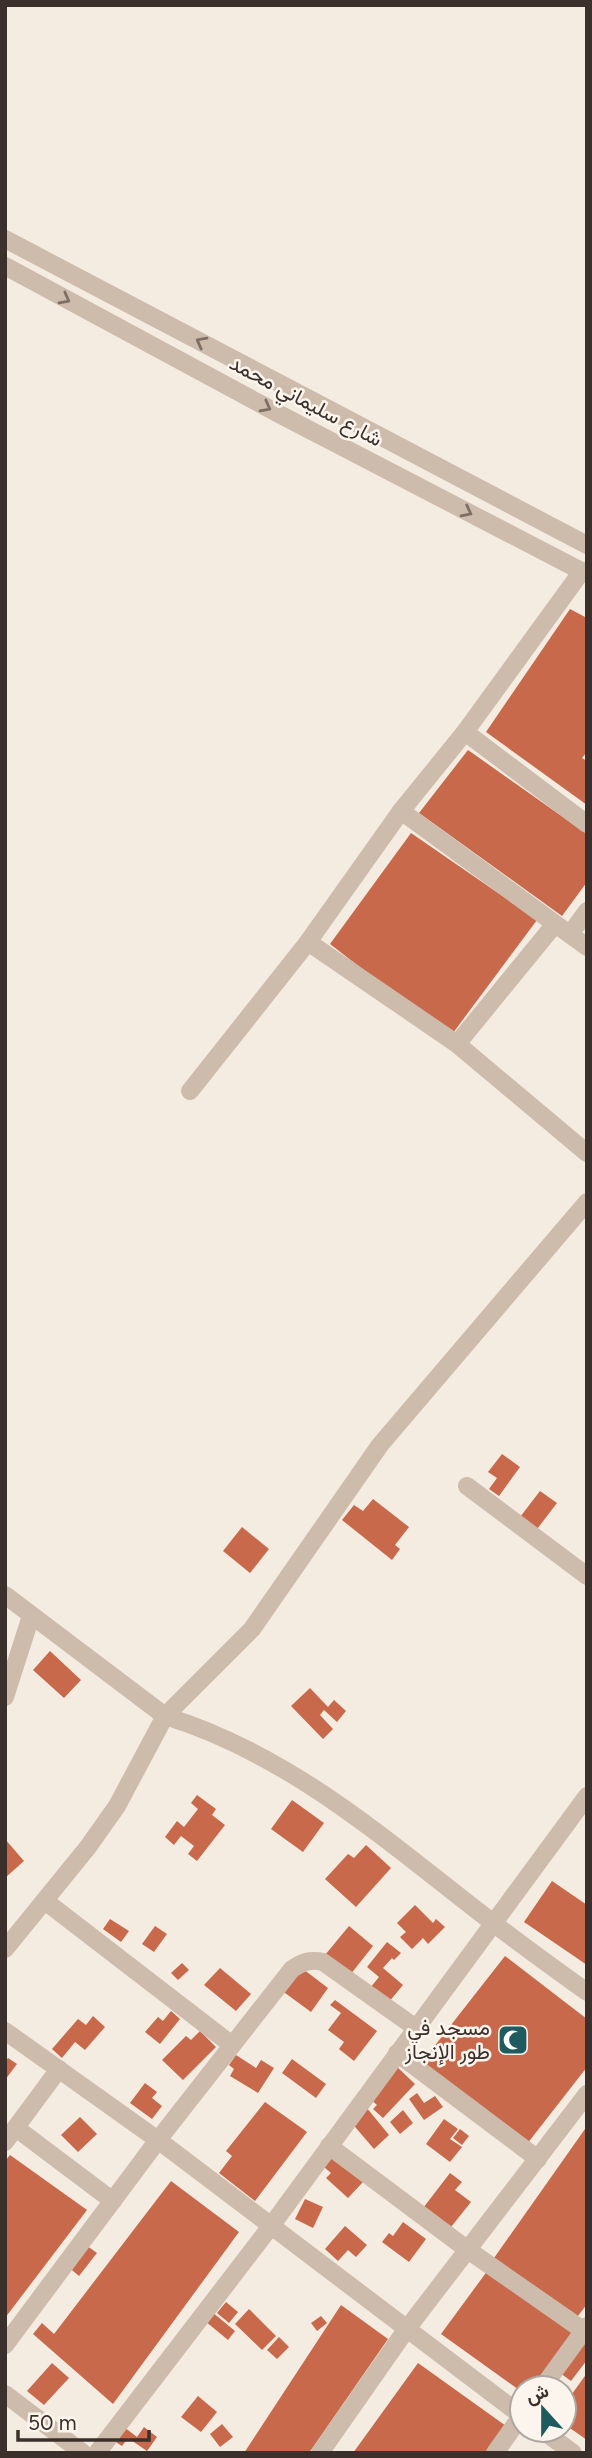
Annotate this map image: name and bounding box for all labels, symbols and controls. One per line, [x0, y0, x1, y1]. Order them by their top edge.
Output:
one-way arrow [58, 291, 71, 304]
one-way arrow [196, 337, 208, 350]
street label: شارع سليماني محمد [223, 350, 387, 456]
one-way arrow [258, 398, 271, 412]
one-way arrow [460, 503, 473, 517]
place label: مسجد في طور الإنجاز [404, 2015, 490, 2066]
mosque icon: مسجد في طور الإنجاز [496, 2023, 530, 2057]
north arrow [508, 2374, 578, 2444]
text: ش [522, 2379, 552, 2408]
scale bar [18, 2398, 149, 2442]
text: 50 m [28, 2410, 77, 2435]

